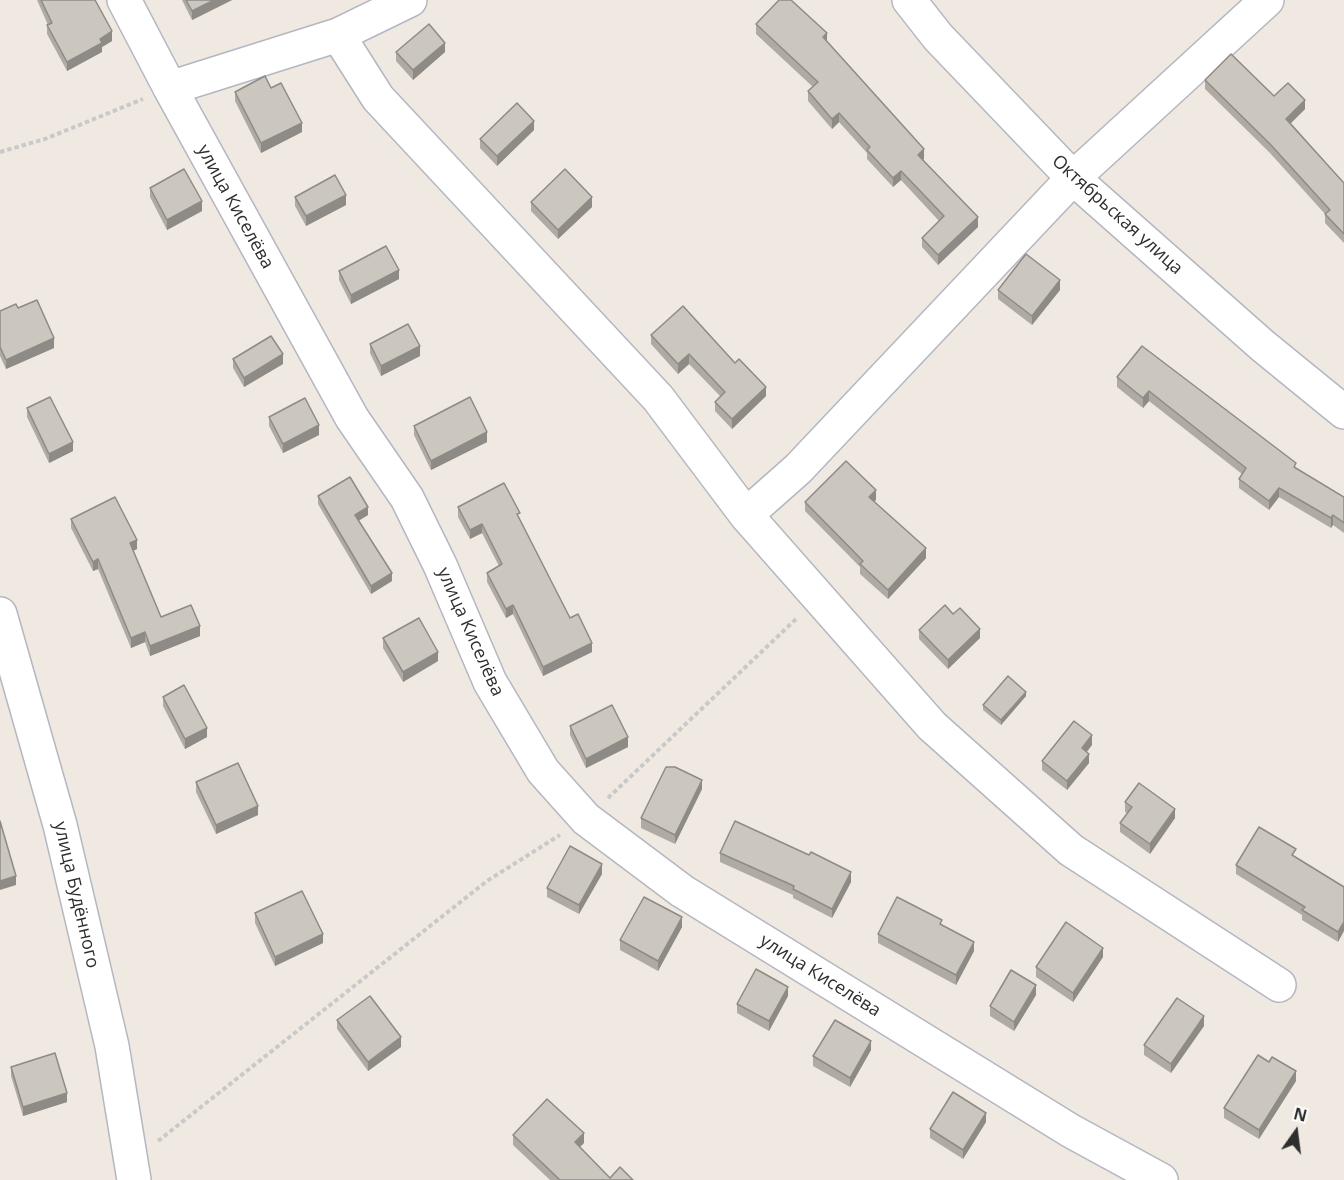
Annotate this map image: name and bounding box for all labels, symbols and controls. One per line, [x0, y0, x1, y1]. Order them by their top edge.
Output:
street label: улица Киселёва [192, 141, 278, 273]
street label: Октябрьская улица [1047, 151, 1187, 279]
street label: улица Киселёва [432, 564, 508, 700]
street label: улица Будённого [49, 820, 103, 970]
street label: улица Киселёва [756, 930, 884, 1022]
north arrow [1266, 1102, 1326, 1162]
text: N [1291, 1102, 1309, 1127]

